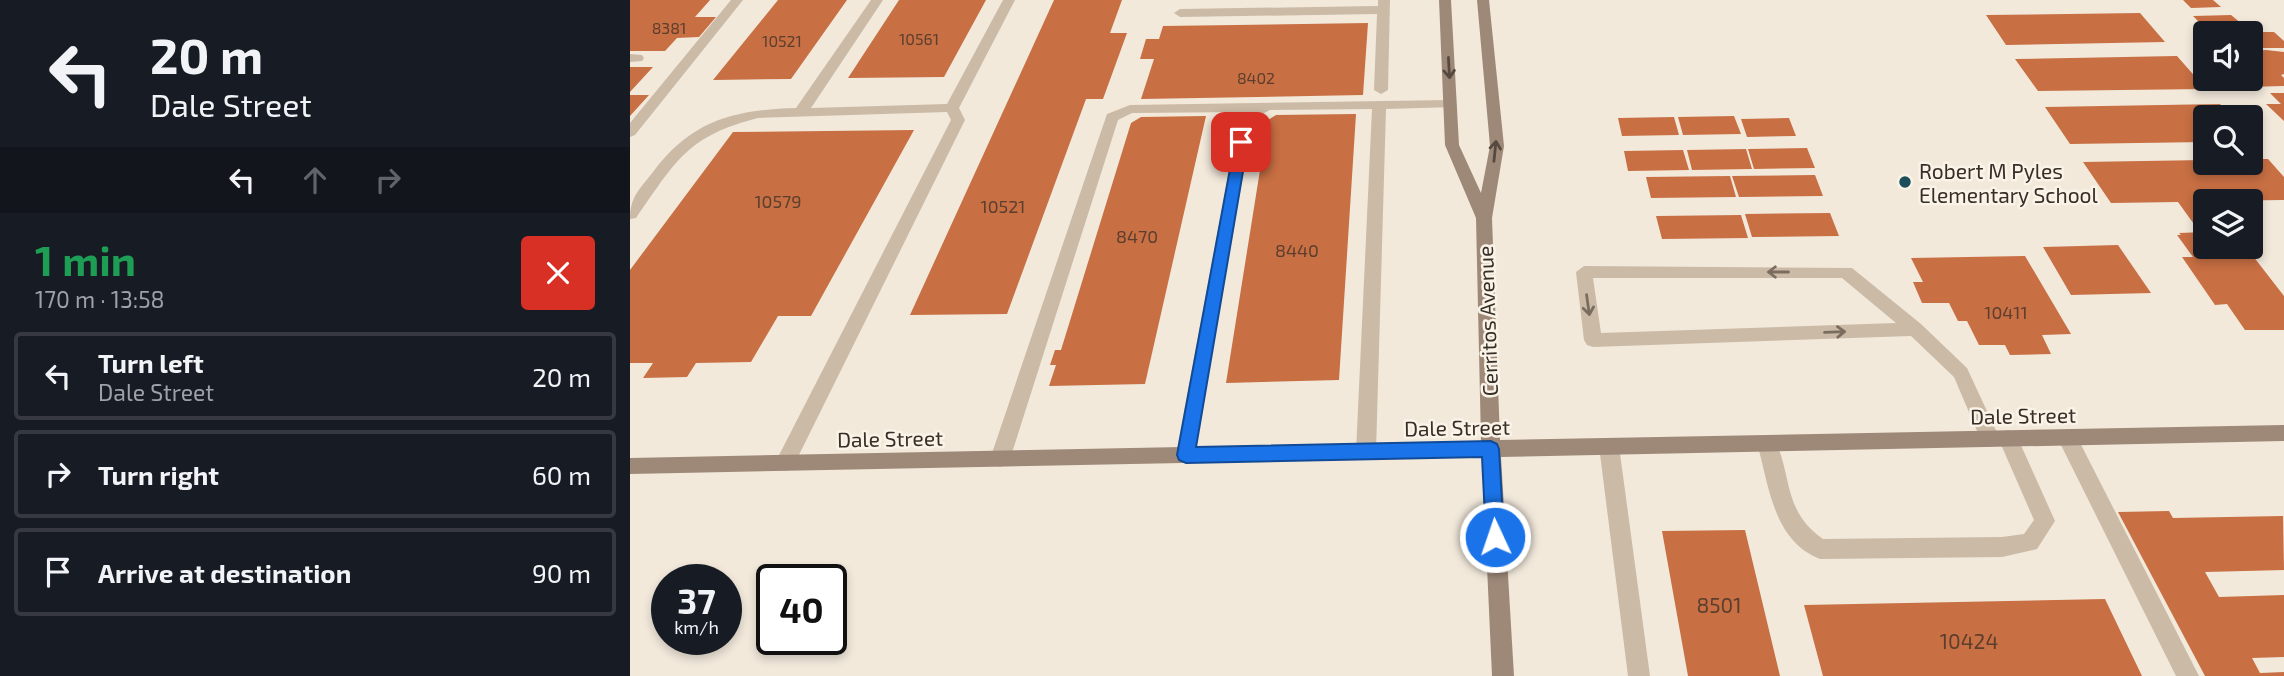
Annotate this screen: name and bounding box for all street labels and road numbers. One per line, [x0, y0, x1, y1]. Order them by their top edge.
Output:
street label: Cerritos Avenue [1472, 245, 1502, 397]
street label: Dale Street [1970, 402, 2076, 428]
street label: Dale Street [1404, 414, 1510, 440]
street label: Dale Street [837, 425, 943, 451]

